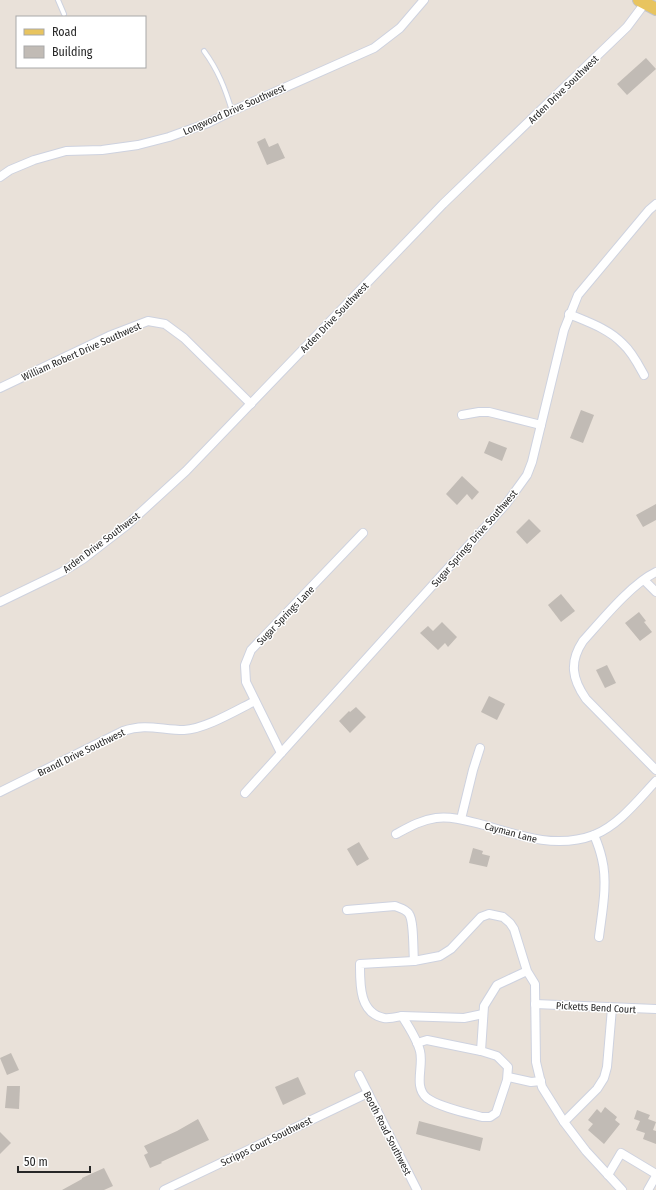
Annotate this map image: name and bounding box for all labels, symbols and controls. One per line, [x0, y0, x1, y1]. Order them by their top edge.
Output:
legend [16, 16, 146, 68]
text: Road [52, 25, 77, 39]
text: Building [52, 45, 93, 59]
street label: Arden Drive Southwest [526, 53, 602, 126]
street label: Longwood Drive Southwest [181, 82, 288, 138]
street label: Arden Drive Southwest [298, 280, 372, 355]
street label: William Robert Drive Southwest [20, 320, 144, 384]
street label: Sugar Springs Drive Southwest [429, 487, 521, 590]
street label: Arden Drive Southwest [61, 510, 143, 576]
street label: Sugar Springs Lane [254, 584, 317, 648]
street label: Brandl Drive Southwest [36, 726, 128, 779]
street label: Cayman Lane [483, 820, 538, 846]
street label: Picketts Bend Court [556, 1000, 637, 1016]
street label: Booth Road Southwest [361, 1089, 414, 1178]
street label: Scripps Court Southwest [219, 1114, 315, 1169]
scale bar [18, 1148, 90, 1174]
text: 50 m [24, 1155, 48, 1169]

